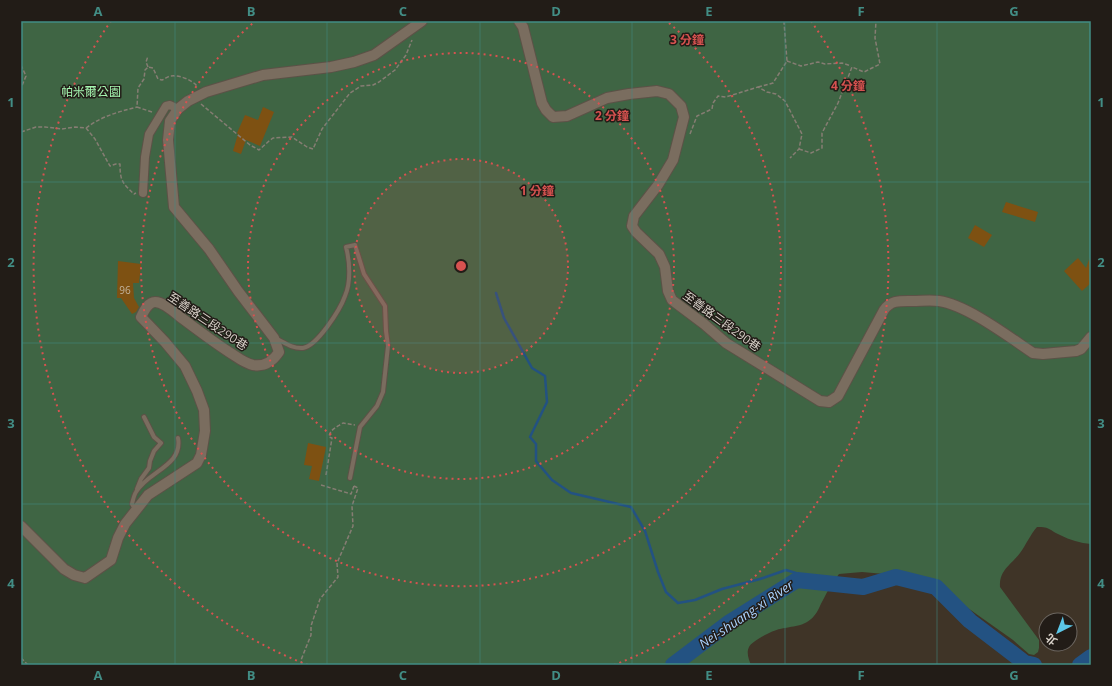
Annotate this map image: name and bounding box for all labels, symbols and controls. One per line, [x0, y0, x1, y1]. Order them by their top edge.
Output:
text: A [94, 2, 103, 20]
text: B [247, 2, 256, 20]
text: C [399, 2, 407, 20]
text: D [551, 2, 561, 20]
text: E [705, 2, 713, 20]
text: F [857, 2, 865, 20]
text: G [1009, 2, 1019, 20]
text: 3 分鐘 [670, 31, 704, 48]
text: 4 分鐘 [831, 77, 865, 94]
park label: 帕米爾公園 [61, 83, 121, 100]
text: 1 [7, 93, 15, 111]
text: 1 [1097, 93, 1105, 111]
text: 2 分鐘 [595, 107, 629, 124]
text: 1 分鐘 [520, 182, 554, 199]
text: 2 [7, 253, 15, 271]
text: 2 [1097, 253, 1105, 271]
centre of rings [454, 259, 468, 273]
house number: 96 [119, 283, 131, 297]
street label: 至善路三段290巷 [680, 287, 764, 355]
street label: 至善路三段290巷 [165, 288, 251, 354]
text: 3 [7, 414, 15, 432]
text: 3 [1097, 414, 1105, 432]
text: 4 [7, 574, 15, 592]
text: 4 [1097, 574, 1105, 592]
water label: Nei-shuang-xi River [695, 575, 798, 652]
north arrow [1038, 612, 1078, 652]
text: 北 [1042, 631, 1060, 649]
text: A [94, 666, 103, 684]
text: B [247, 666, 256, 684]
text: C [399, 666, 407, 684]
text: D [551, 666, 561, 684]
text: E [705, 666, 713, 684]
text: F [857, 666, 865, 684]
text: G [1009, 666, 1019, 684]

